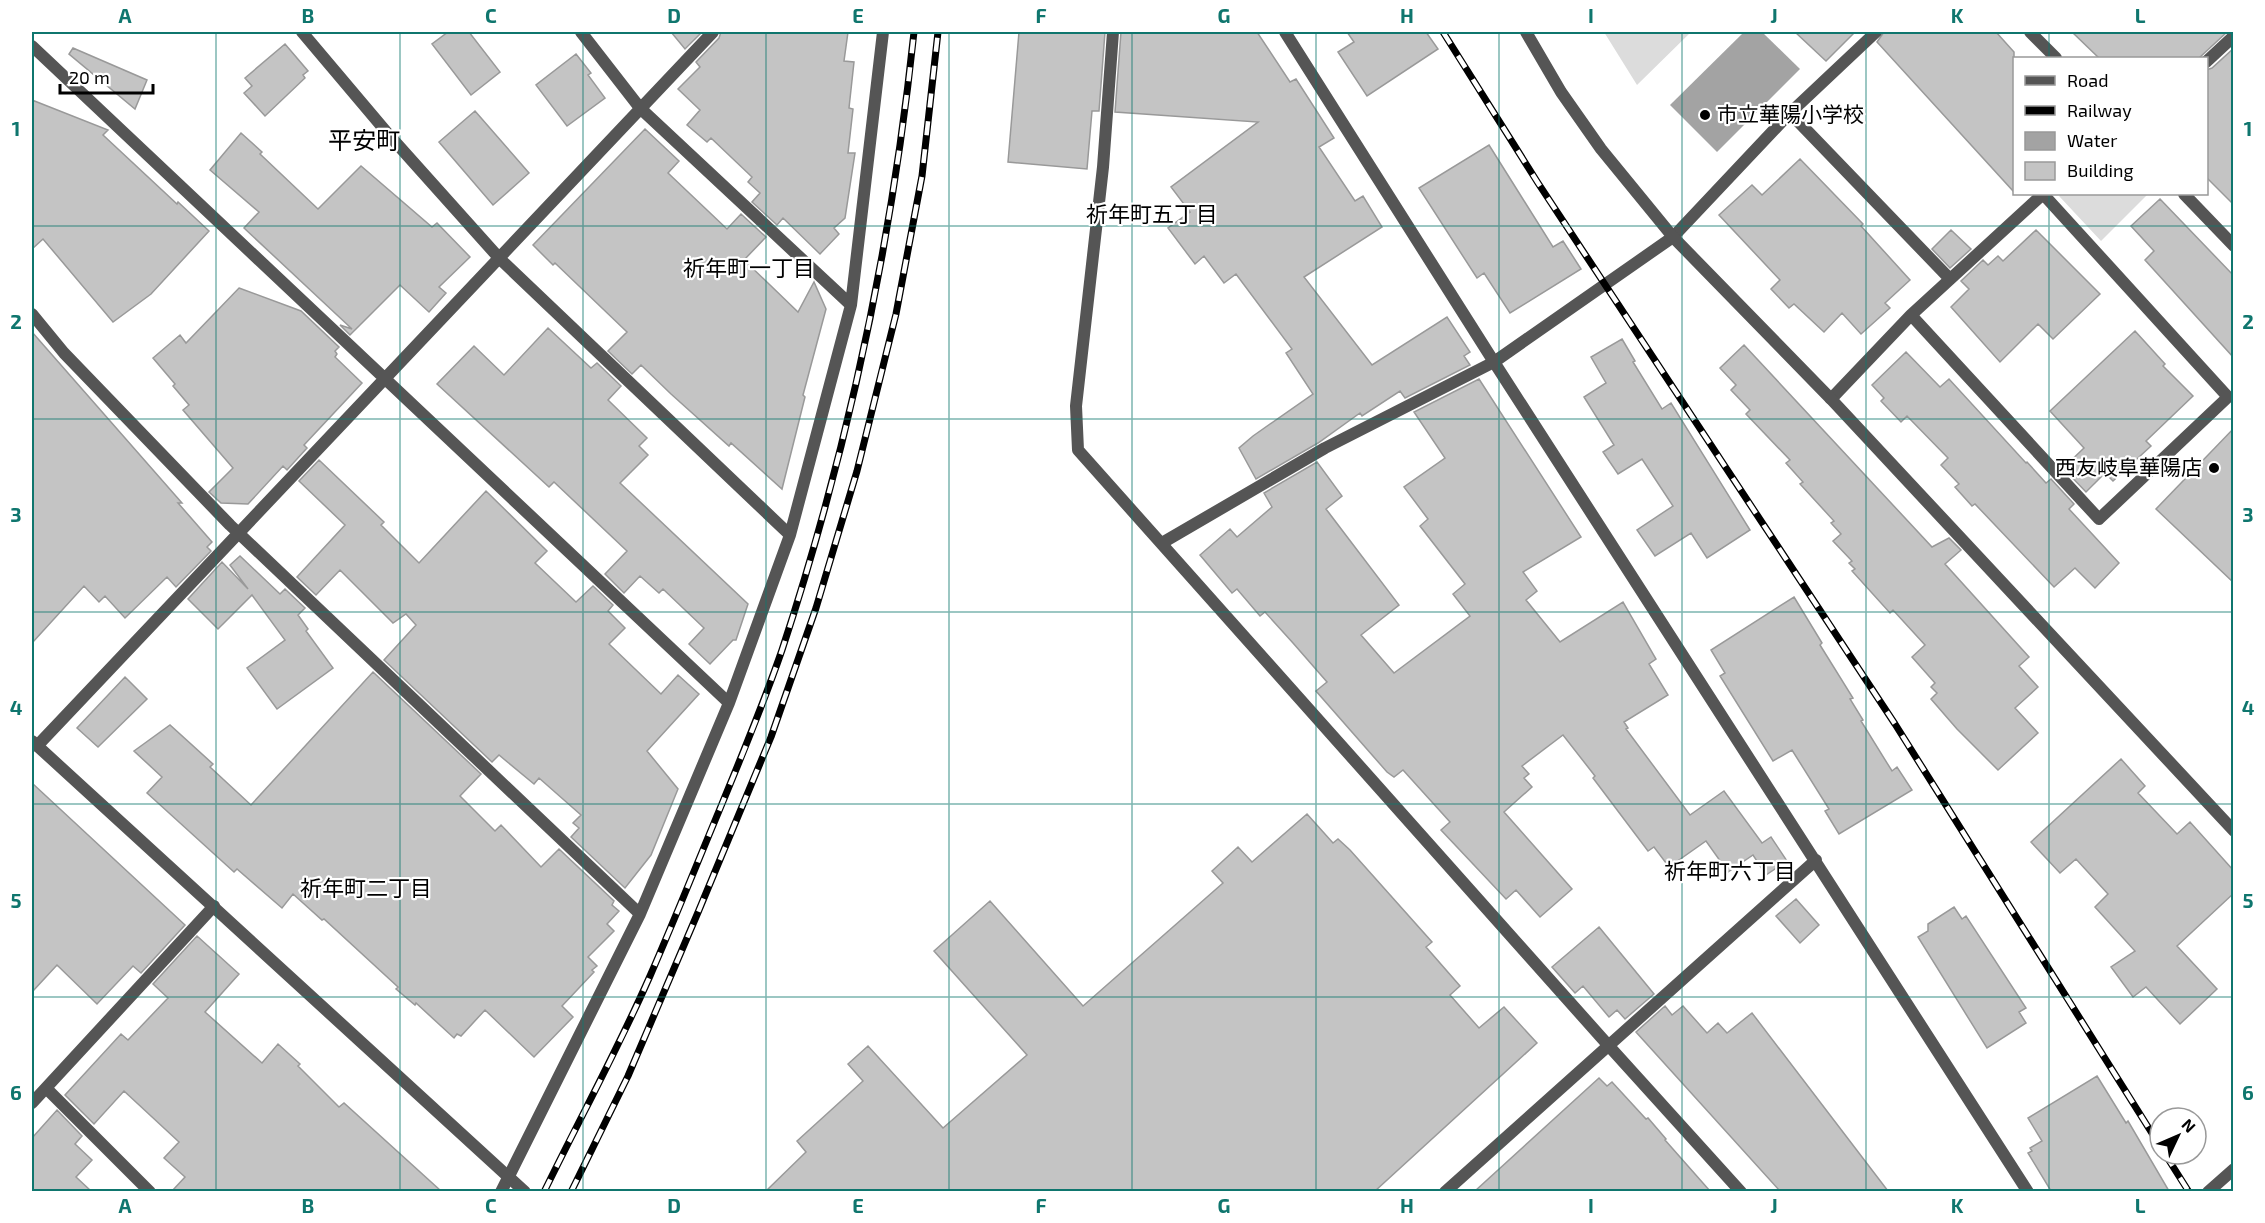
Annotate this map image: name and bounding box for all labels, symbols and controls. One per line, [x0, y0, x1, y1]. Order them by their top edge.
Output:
text: A [118, 3, 132, 27]
text: B [302, 3, 314, 27]
text: C [485, 3, 497, 27]
text: D [667, 3, 681, 27]
text: E [852, 3, 864, 27]
text: F [1035, 3, 1047, 27]
text: G [1218, 3, 1230, 27]
text: H [1400, 3, 1414, 27]
text: I [1588, 3, 1594, 27]
text: J [1770, 3, 1778, 27]
text: K [1951, 3, 1964, 27]
text: L [2135, 3, 2146, 27]
scale bar [60, 57, 153, 95]
legend [2013, 57, 2208, 195]
text: 20 m [69, 66, 110, 88]
text: Road [2067, 69, 2108, 91]
text: Railway [2067, 99, 2132, 121]
place label: 市立華陽小学校 [1717, 101, 1864, 126]
marker: 市立華陽小学校 [1698, 108, 1712, 122]
text: 1 [12, 116, 20, 140]
text: 1 [2244, 116, 2252, 140]
district label: 平安町 [328, 125, 400, 154]
text: Water [2067, 129, 2117, 151]
text: Building [2067, 159, 2134, 181]
district label: 祈年町五丁目 [1086, 200, 1218, 226]
district label: 祈年町一丁目 [683, 254, 815, 280]
text: 2 [10, 309, 22, 333]
text: 2 [2242, 309, 2254, 333]
place label: 西友岐阜華陽店 [2055, 454, 2202, 479]
marker: 西友岐阜華陽店 [2207, 461, 2221, 475]
text: 3 [10, 502, 22, 526]
text: 3 [2242, 502, 2254, 526]
text: 4 [10, 695, 23, 719]
text: 4 [2242, 695, 2255, 719]
district label: 祈年町六丁目 [1664, 857, 1796, 883]
district label: 祈年町二丁目 [300, 874, 432, 900]
text: 5 [10, 888, 22, 912]
text: 5 [2242, 888, 2254, 912]
text: 6 [10, 1080, 22, 1104]
text: 6 [2242, 1080, 2254, 1104]
north arrow [2148, 1106, 2208, 1166]
text: N [2178, 1114, 2200, 1136]
text: A [118, 1193, 132, 1217]
text: B [302, 1193, 314, 1217]
text: C [485, 1193, 497, 1217]
text: D [667, 1193, 681, 1217]
text: E [852, 1193, 864, 1217]
text: F [1035, 1193, 1047, 1217]
text: G [1218, 1193, 1230, 1217]
text: H [1400, 1193, 1414, 1217]
text: I [1588, 1193, 1594, 1217]
text: J [1770, 1193, 1778, 1217]
text: K [1951, 1193, 1964, 1217]
text: L [2135, 1193, 2146, 1217]

